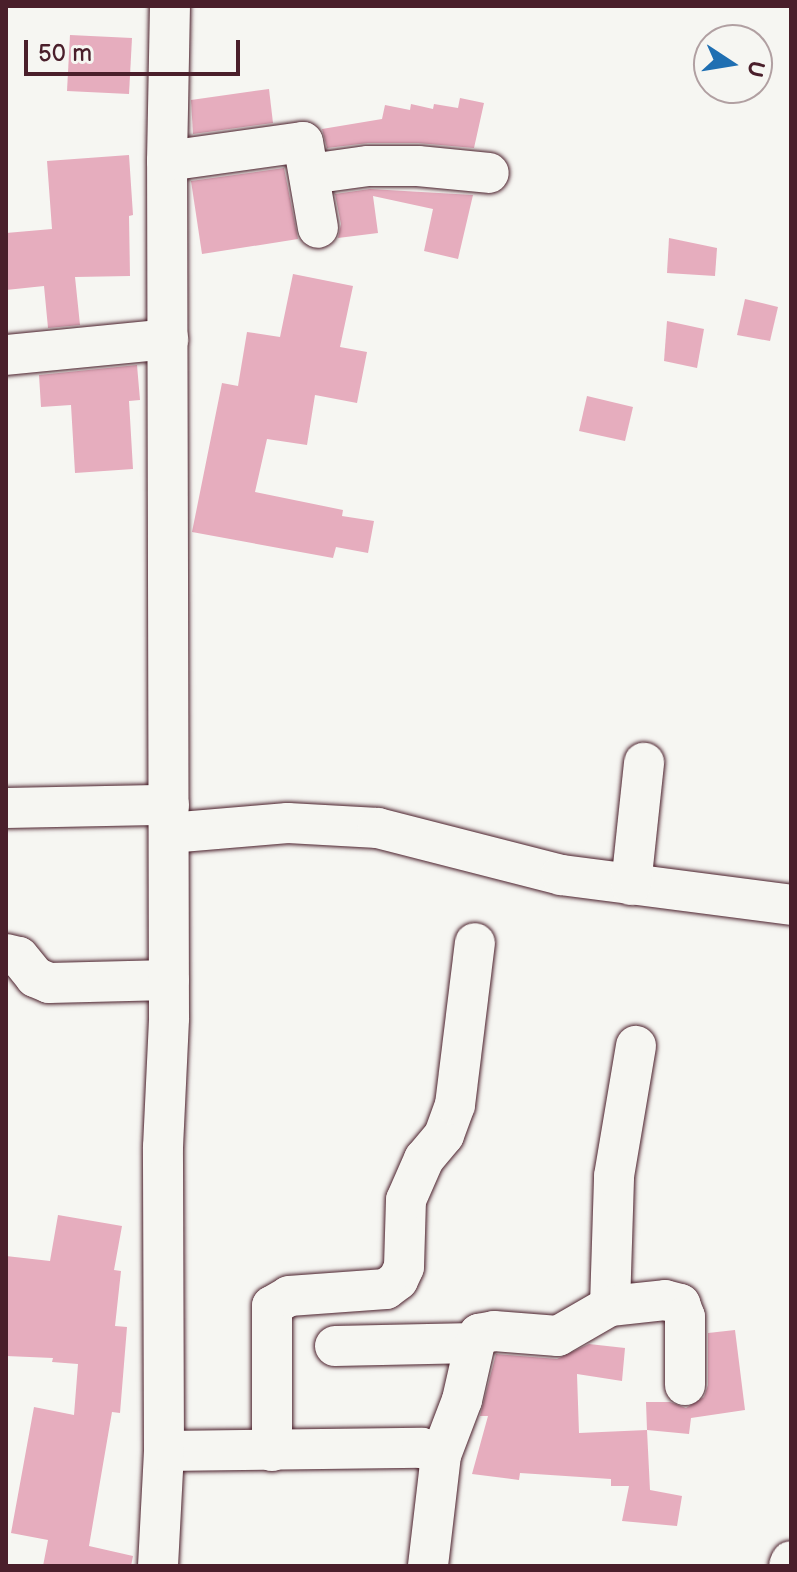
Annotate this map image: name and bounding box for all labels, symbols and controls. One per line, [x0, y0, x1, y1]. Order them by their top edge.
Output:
scale bar [28, 24, 244, 74]
north arrow [693, 24, 773, 104]
text: 50 m [38, 39, 92, 68]
text: U [740, 58, 770, 79]

